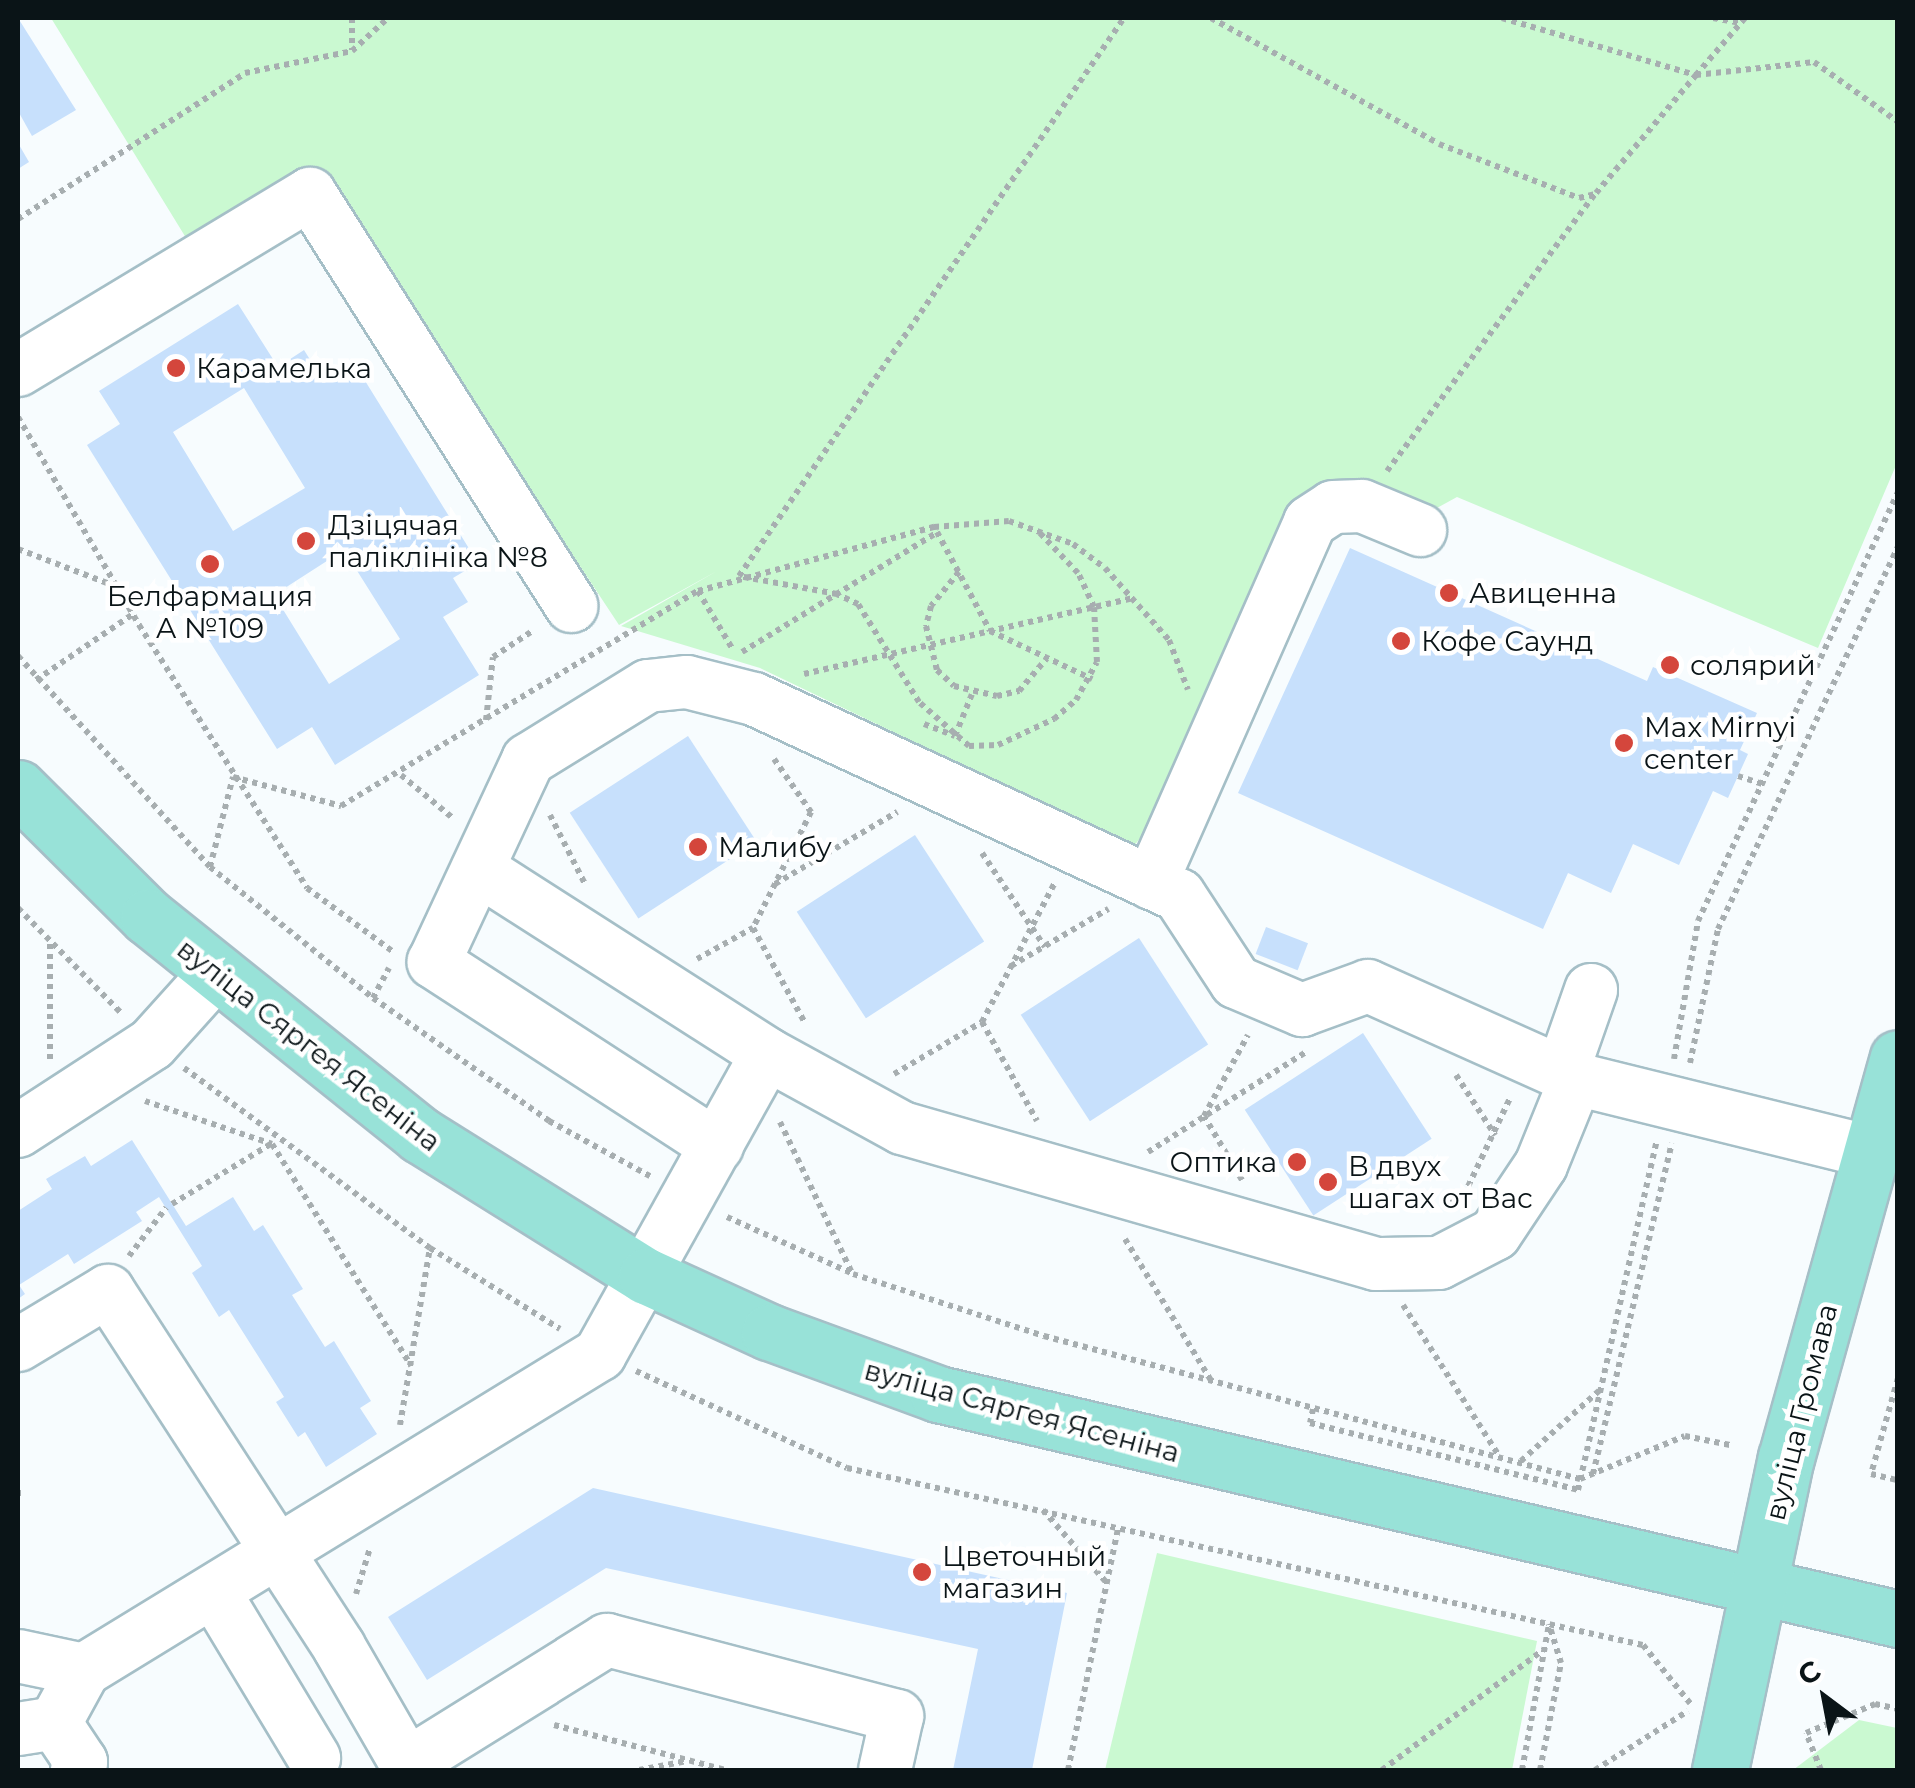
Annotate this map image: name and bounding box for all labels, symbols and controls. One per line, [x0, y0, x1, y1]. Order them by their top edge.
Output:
place label: Карамелька [196, 351, 372, 385]
marker: Карамелька [165, 357, 187, 379]
place label: Дзіцячая паліклініка №8 [328, 508, 548, 574]
marker: Дзіцячая паліклініка №8 [293, 528, 319, 554]
marker: Белфармация А №109 [199, 553, 221, 575]
place label: Авиценна [1469, 576, 1617, 610]
place label: Белфармация А №109 [107, 579, 313, 645]
marker: Авиценна [1438, 582, 1460, 604]
place label: Кофе Саунд [1421, 624, 1593, 658]
marker: Кофе Саунд [1390, 630, 1412, 652]
place label: солярий [1690, 648, 1816, 682]
marker: солярий [1659, 654, 1681, 676]
place label: Max Mirnyi center [1644, 710, 1796, 776]
marker: Max Mirnyi center [1613, 732, 1635, 754]
place label: Малибу [718, 830, 832, 864]
marker: Малибу [687, 836, 709, 858]
street label: вуліца Сяргея Ясеніна [171, 932, 447, 1158]
place label: Оптика [1169, 1145, 1277, 1179]
place label: В двух шагах от Вас [1348, 1149, 1533, 1215]
marker: Оптика [1286, 1151, 1308, 1173]
marker: В двух шагах от Вас [1317, 1171, 1339, 1193]
street label: вуліца Громава [1758, 1300, 1844, 1524]
street label: вуліца Сяргея Ясеніна [861, 1353, 1183, 1469]
place label: Цветочный магазин [942, 1539, 1106, 1605]
marker: Цветочный магазин [911, 1561, 933, 1583]
north arrow [1775, 1648, 1875, 1748]
text: С [1791, 1653, 1827, 1692]

